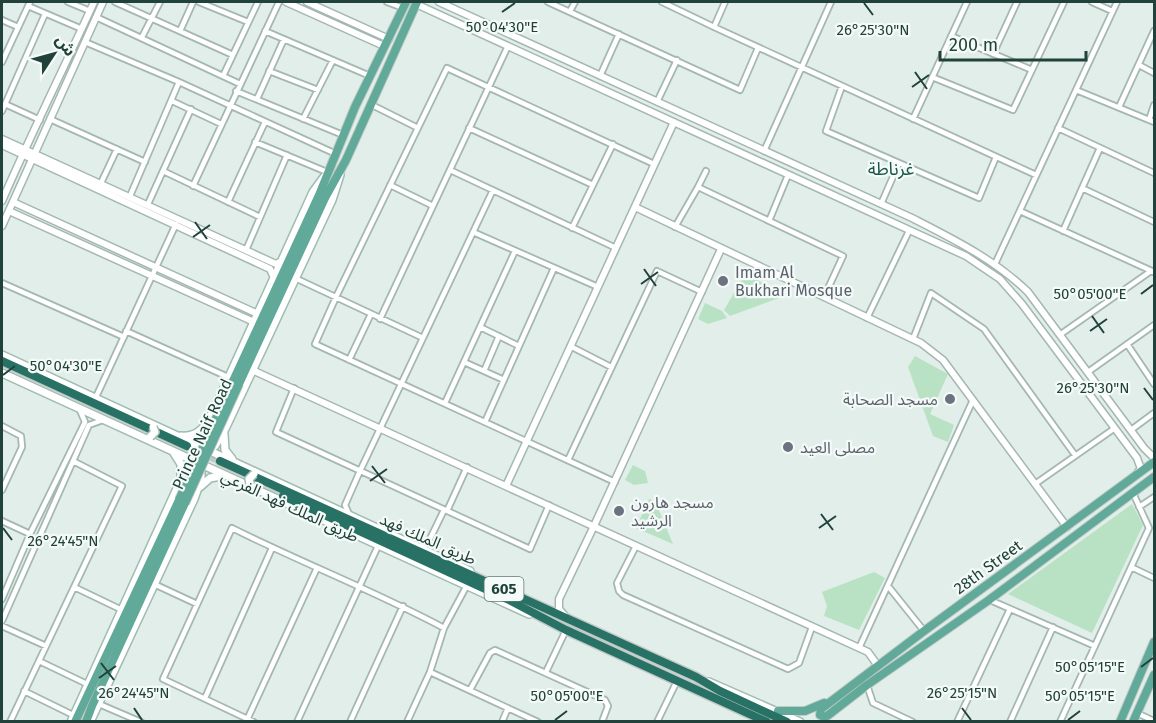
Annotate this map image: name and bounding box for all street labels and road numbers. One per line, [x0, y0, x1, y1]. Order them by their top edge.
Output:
street label: Prince Naif Road [168, 376, 236, 492]
street label: طريق الملك فهد الفرعي [217, 466, 362, 549]
street label: طريق الملك فهد [376, 509, 479, 570]
street label: 28th Street [950, 536, 1026, 598]
road number: 605 [484, 577, 524, 601]

